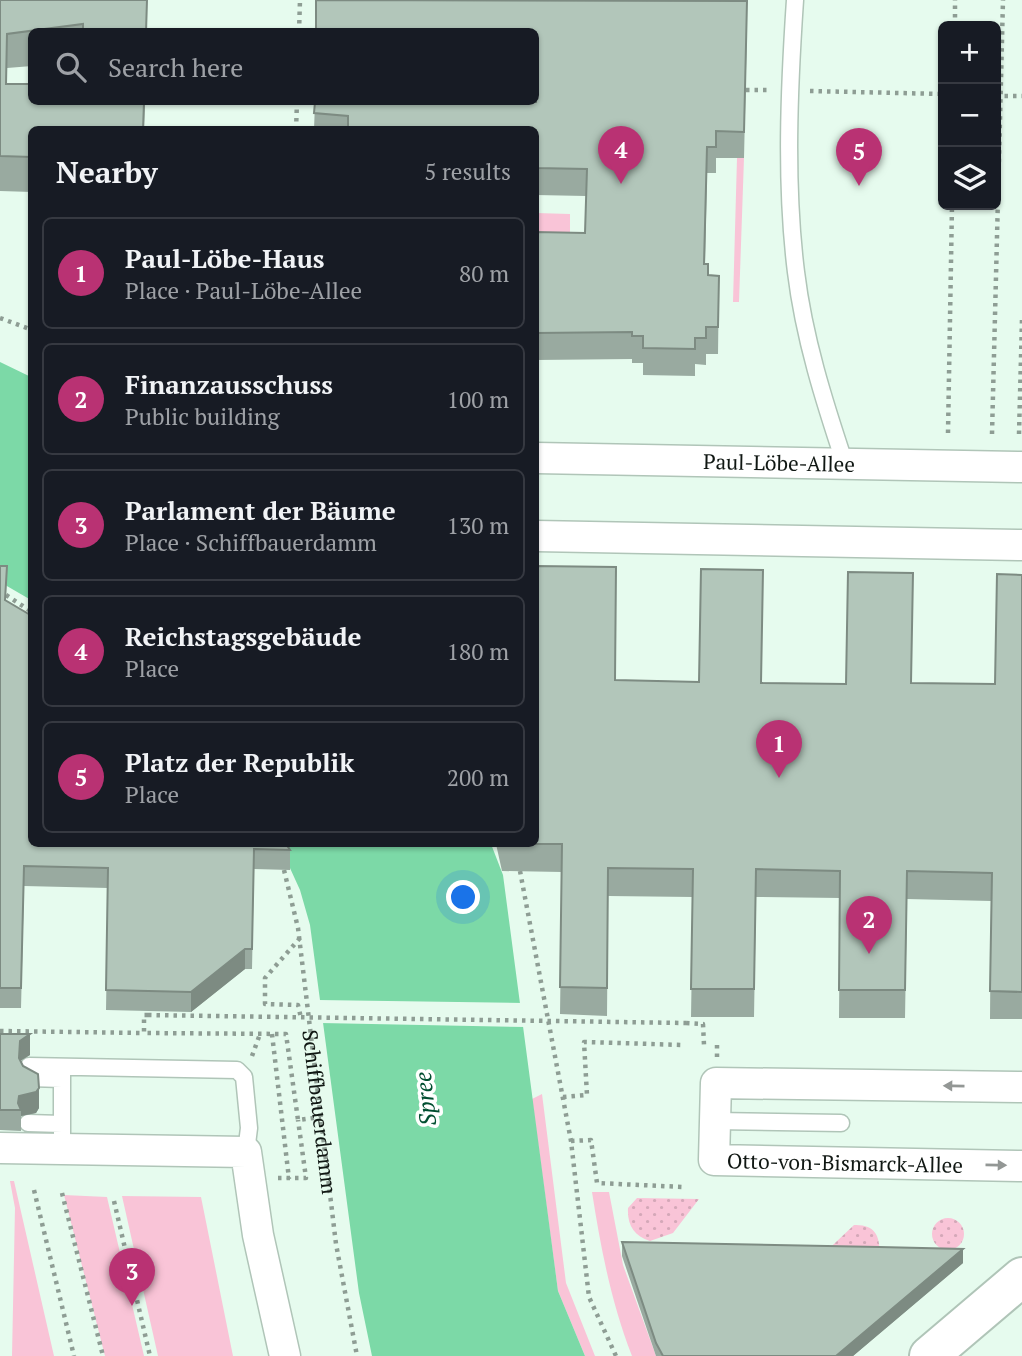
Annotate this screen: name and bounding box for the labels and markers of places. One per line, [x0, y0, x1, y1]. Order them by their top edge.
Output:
pin: 4 [598, 126, 644, 184]
pin: 5 [836, 128, 882, 186]
pin: 1 [756, 720, 802, 778]
pin: 2 [846, 896, 892, 954]
pin: 3 [109, 1248, 155, 1306]

